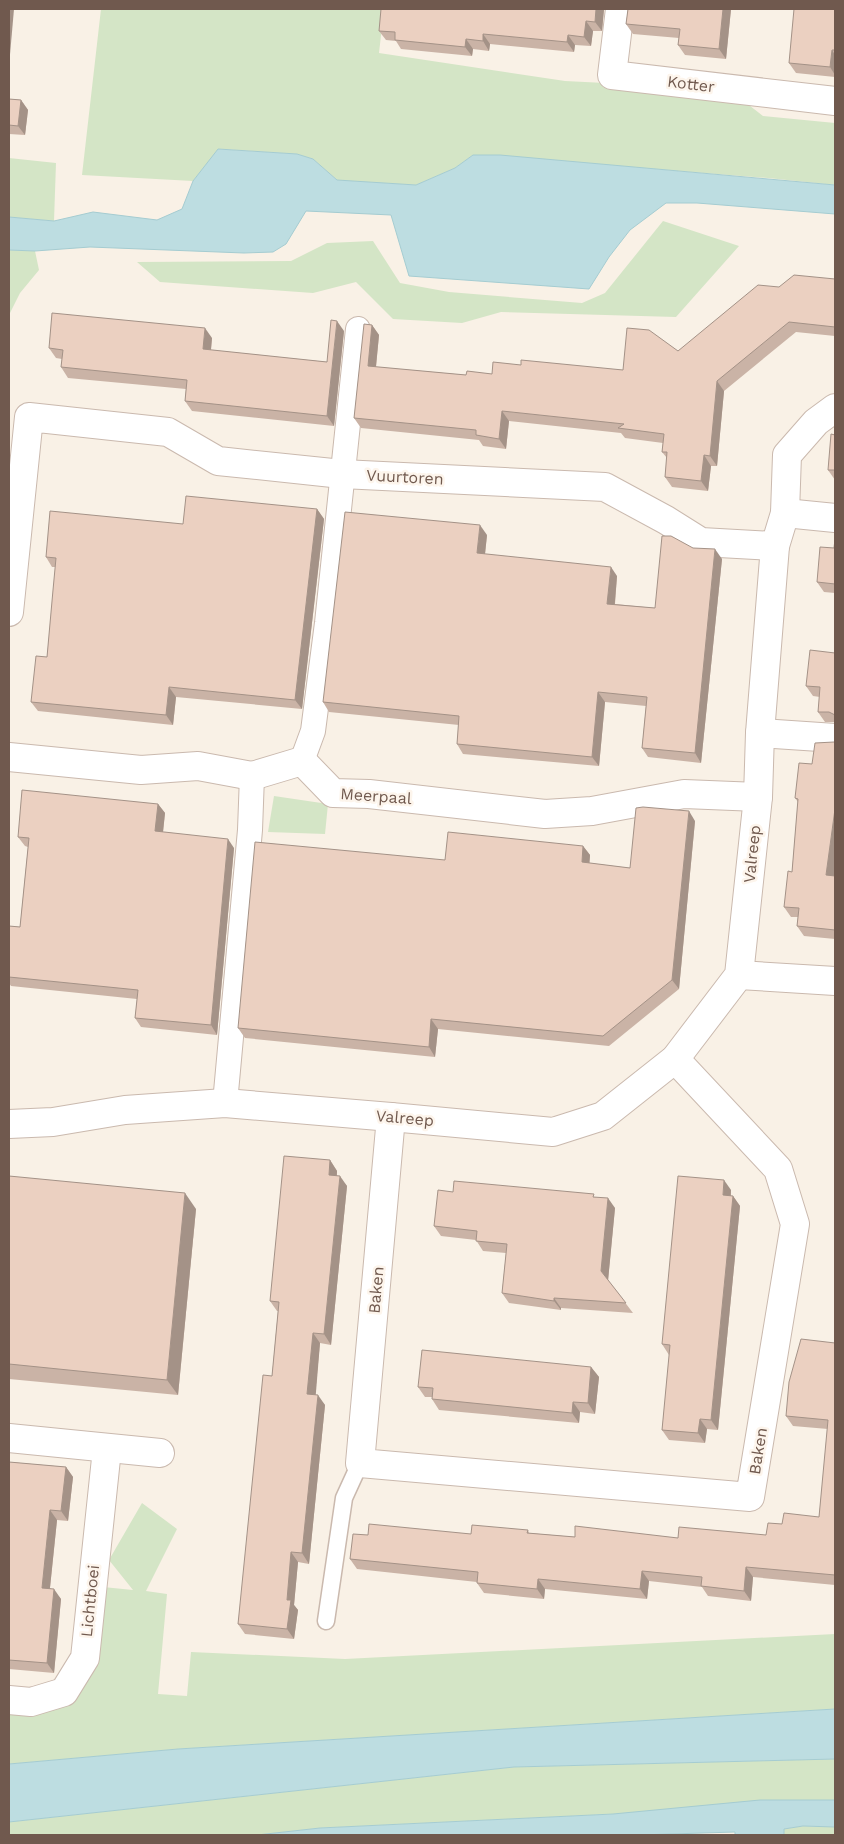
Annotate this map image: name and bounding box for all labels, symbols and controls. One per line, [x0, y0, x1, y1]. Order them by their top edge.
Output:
street label: Kotter [666, 72, 716, 96]
street label: Vuurtoren [366, 465, 444, 489]
street label: Meerpaal [340, 784, 412, 808]
street label: Valreep [740, 824, 764, 884]
street label: Valreep [375, 1106, 435, 1130]
street label: Baken [364, 1266, 388, 1314]
street label: Baken [745, 1426, 771, 1476]
street label: Lichtboei [77, 1564, 103, 1638]

